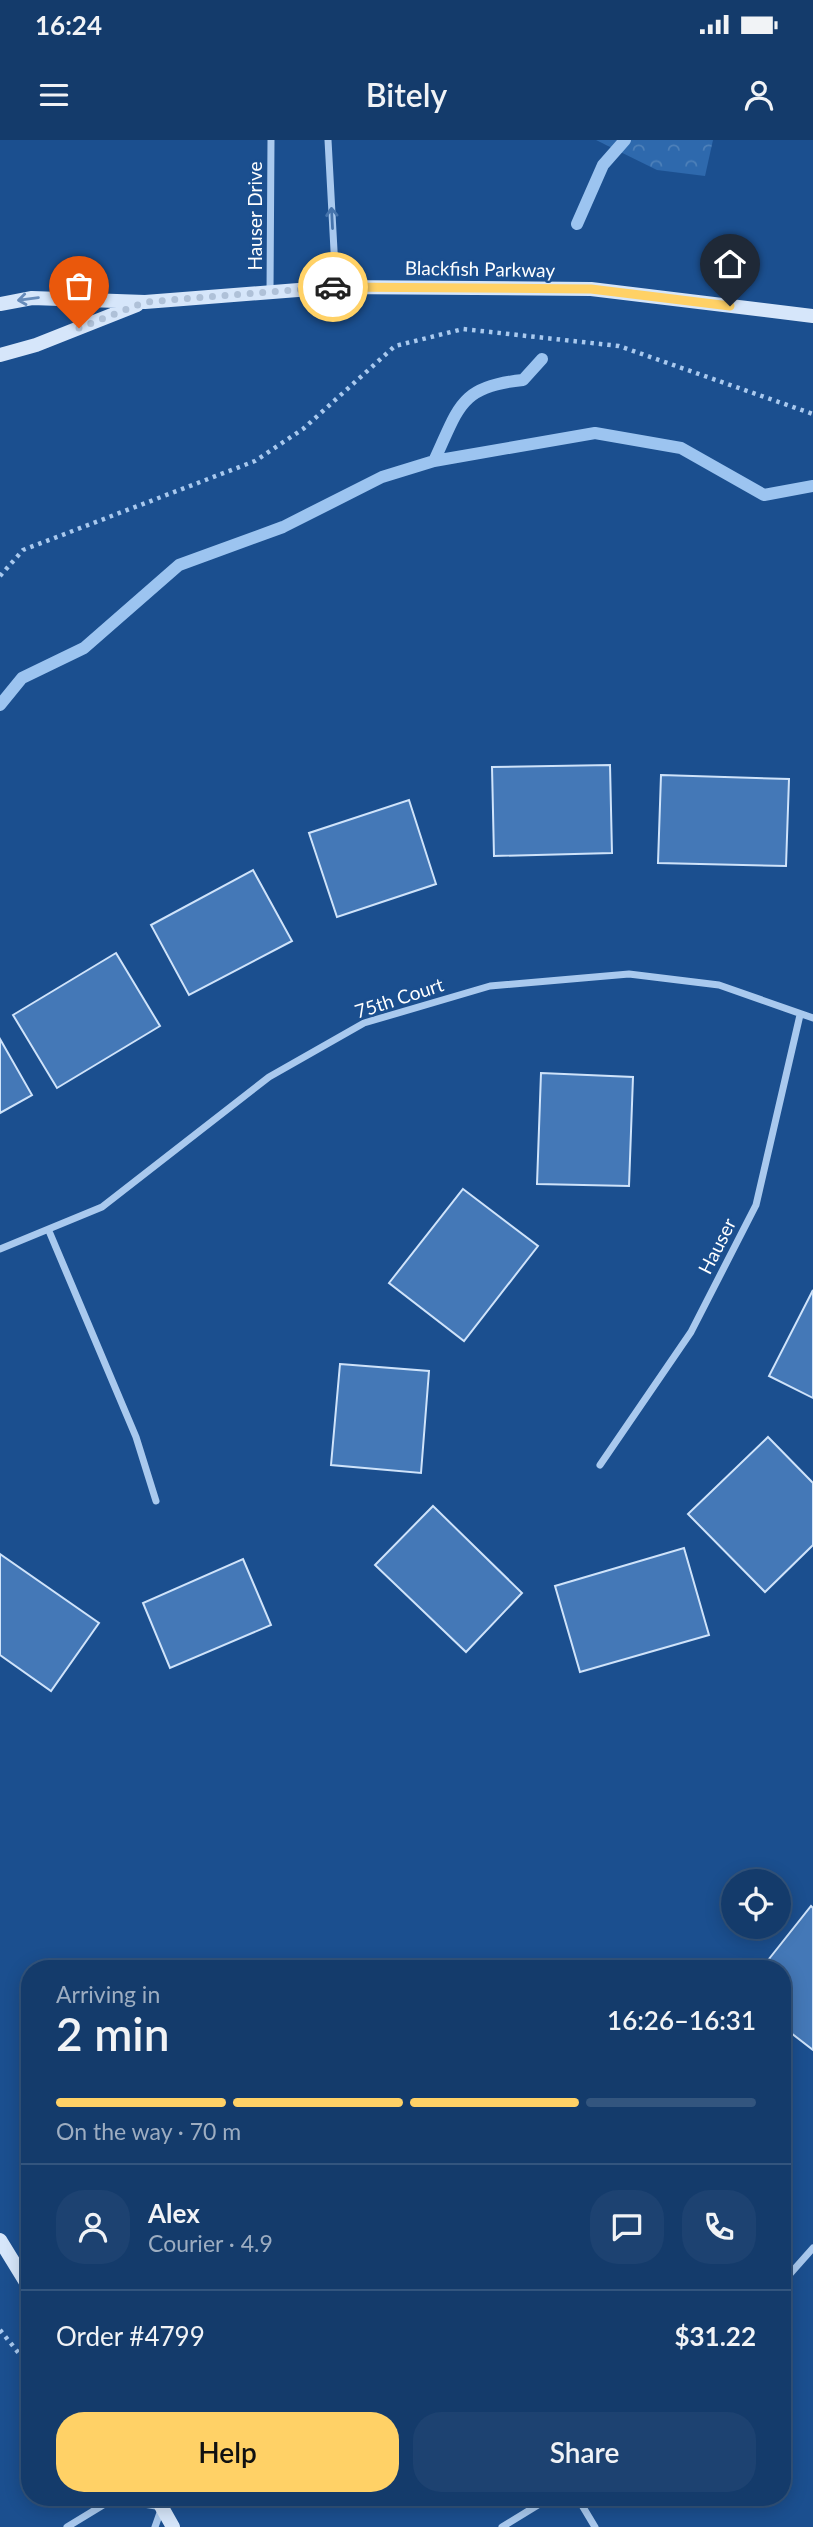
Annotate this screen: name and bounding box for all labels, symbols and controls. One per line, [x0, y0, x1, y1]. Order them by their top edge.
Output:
text: 16:24 [35, 9, 102, 41]
text: Bitely [366, 75, 447, 114]
icon: menu [35, 76, 73, 114]
icon: person [740, 76, 778, 114]
street label: Hauser Drive [243, 161, 266, 271]
one-way arrow [326, 207, 339, 230]
pin [700, 234, 760, 306]
icon: home [711, 245, 749, 283]
courier [298, 252, 368, 322]
pin [49, 256, 109, 328]
street label: Blackfish Parkway [405, 256, 556, 281]
icon: bag [60, 267, 98, 305]
icon: car [314, 268, 352, 306]
one-way arrow [17, 293, 40, 306]
street label: 75th Court [352, 972, 446, 1023]
street label: Hauser [693, 1214, 740, 1277]
map controls [721, 1869, 791, 1939]
button: locate [721, 1869, 791, 1939]
text: Arriving in [56, 1980, 160, 2008]
text: 16:26–16:31 [607, 2004, 756, 2036]
text: 2 min [56, 2006, 170, 2061]
text: On the way · 70 m [56, 2117, 241, 2145]
button: person [56, 2190, 130, 2264]
button: chat [590, 2190, 664, 2264]
button: phone [682, 2190, 756, 2264]
text: Alex [148, 2197, 200, 2229]
text: Courier · 4.9 [148, 2229, 273, 2257]
text: Order #4799 [56, 2320, 205, 2352]
text: $31.22 [674, 2320, 756, 2352]
button: Help [56, 2412, 399, 2492]
button: Share [413, 2412, 756, 2492]

